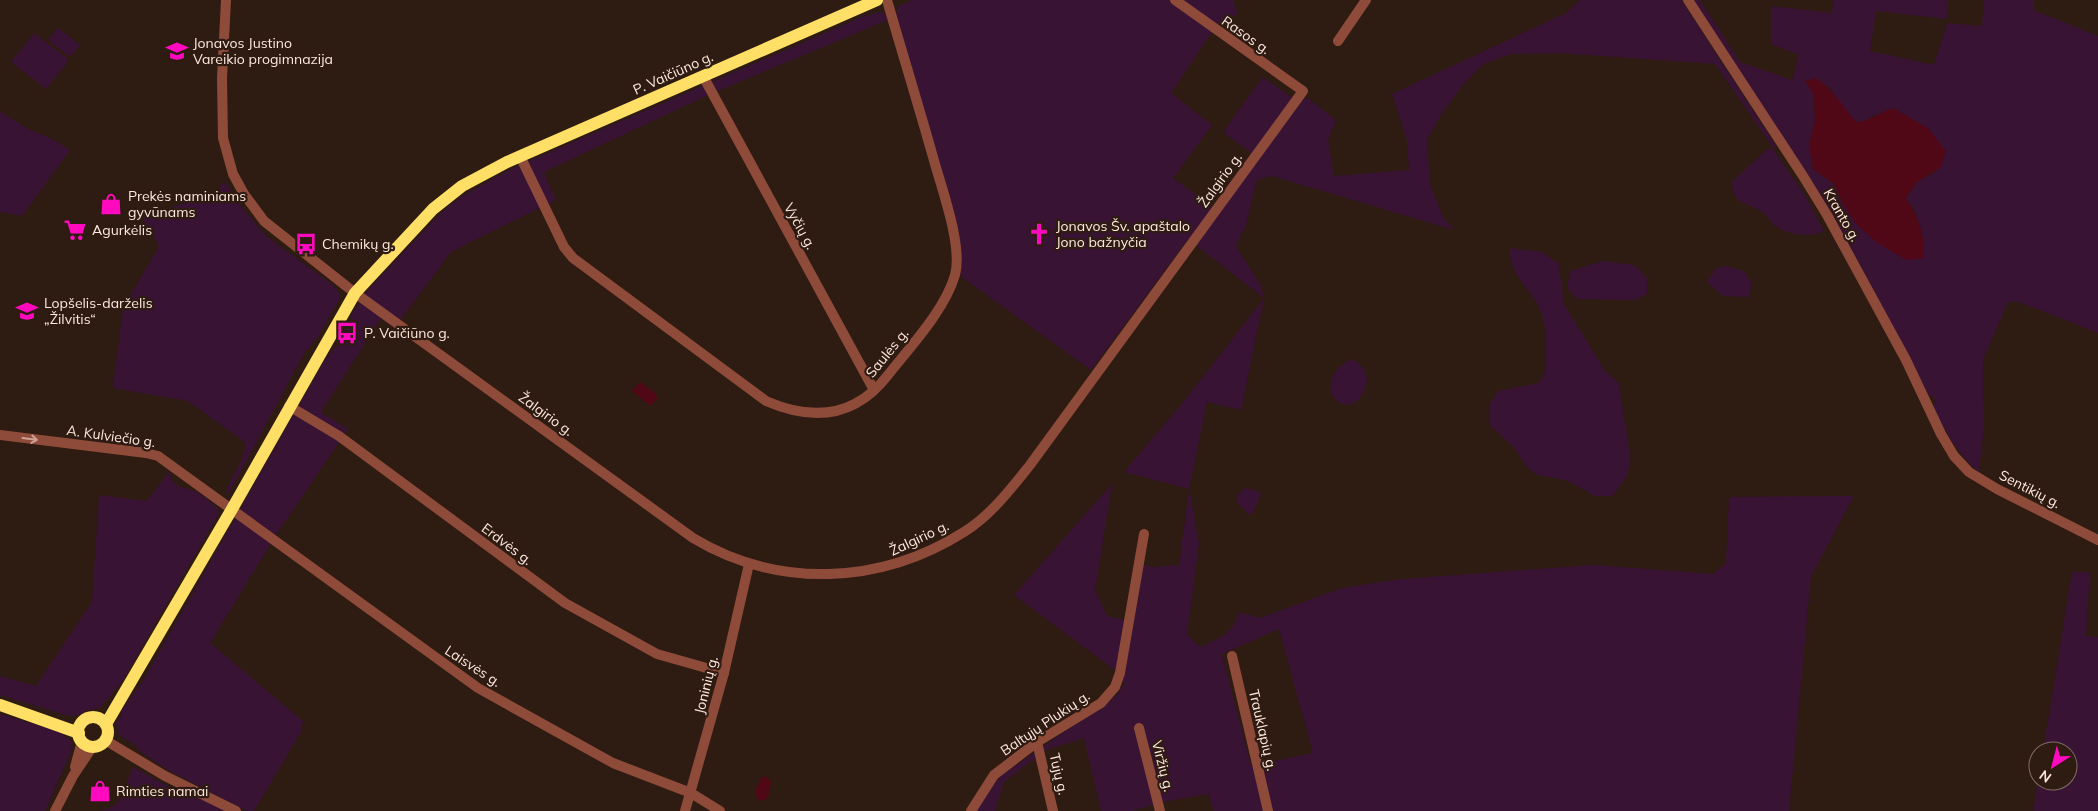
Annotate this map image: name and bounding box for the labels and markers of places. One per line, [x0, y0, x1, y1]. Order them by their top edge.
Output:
place label: Jonavos Justino Vareikio progimnazija [193, 34, 333, 68]
school or university icon: Jonavos Justino Vareikio progimnazija [164, 38, 190, 64]
place label: Prekės naminiams gyvūnams [128, 187, 246, 221]
shop icon: Prekės naminiams gyvūnams [98, 191, 124, 217]
supermarket icon: Agurkėlis [62, 217, 88, 243]
place label: Jonavos Šv. apaštalo Jono bažnyčia [1056, 217, 1190, 251]
place label: Agurkėlis [92, 221, 152, 239]
church icon: Jonavos Šv. apaštalo Jono bažnyčia [1026, 221, 1052, 247]
bus stop icon: Chemikų g. [293, 231, 319, 257]
place label: Chemikų g. [322, 235, 394, 253]
place label: Lopšelis-darželis „Žilvitis“ [44, 294, 153, 328]
school or university icon: Lopšelis-darželis „Žilvitis“ [14, 298, 40, 324]
bus stop icon: P. Vaičiūno g. [334, 320, 360, 346]
place label: P. Vaičiūno g. [364, 324, 450, 342]
shop icon: Rimties namai [87, 778, 113, 804]
place label: Rimties namai [116, 782, 208, 800]

